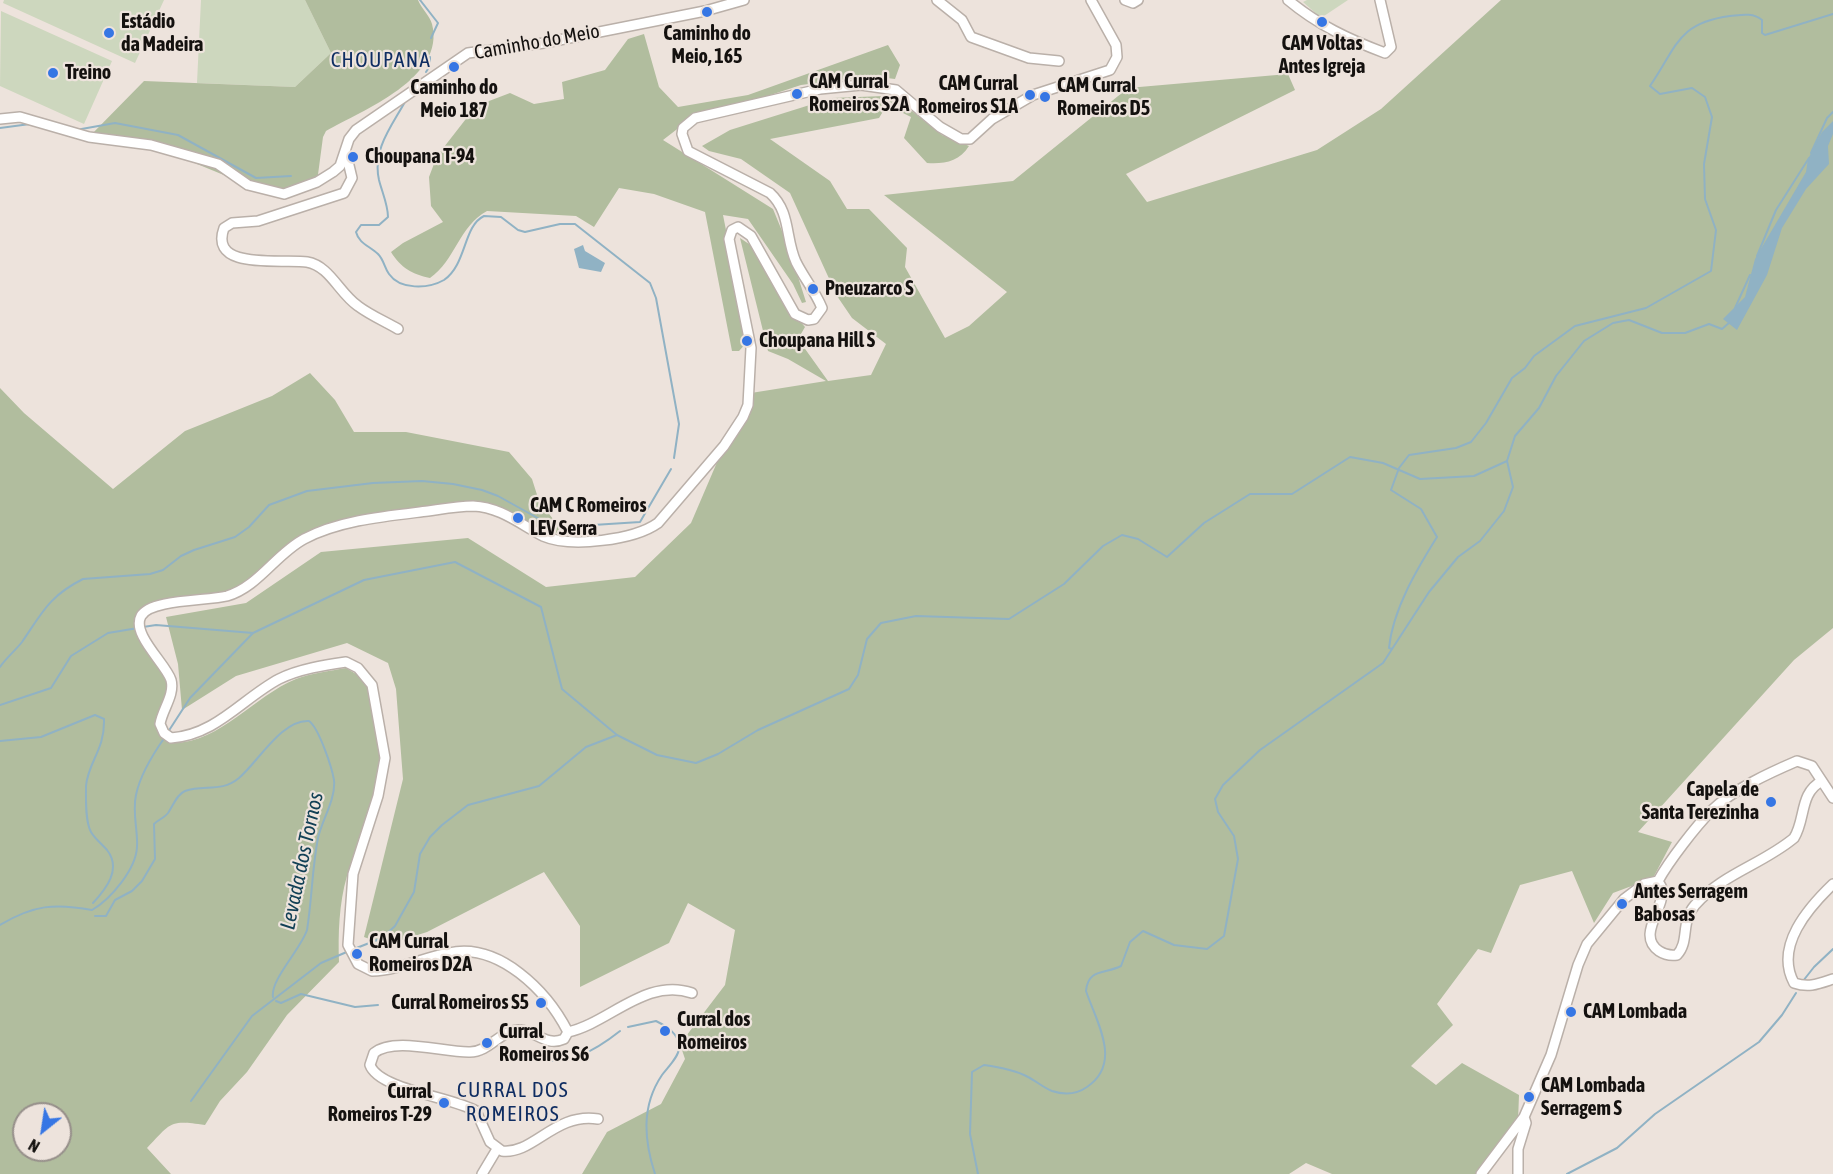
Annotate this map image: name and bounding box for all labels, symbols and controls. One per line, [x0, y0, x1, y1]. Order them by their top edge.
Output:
marker: Caminho do Meio, 165 [700, 5, 714, 19]
place label: Estádio da Madeira [121, 10, 203, 57]
marker: CAM Voltas Antes Igreja [1315, 15, 1329, 29]
street label: Caminho do Meio [472, 19, 602, 65]
place label: Caminho do Meio, 165 [663, 22, 751, 69]
marker: Estádio da Madeira [102, 26, 116, 40]
place label: CAM Voltas Antes Igreja [1279, 32, 1365, 79]
district label: CHOUPANA [331, 47, 431, 73]
marker: Caminho do Meio 187 [447, 60, 461, 74]
place label: Treino [65, 61, 111, 85]
marker: Treino [46, 66, 60, 80]
place label: CAM Curral Romeiros S2A [809, 70, 909, 117]
place label: CAM Curral Romeiros S1A [918, 72, 1018, 119]
place label: CAM Curral Romeiros D5 [1057, 74, 1150, 121]
place label: Caminho do Meio 187 [410, 76, 498, 123]
marker: CAM Curral Romeiros S2A [790, 87, 804, 101]
marker: CAM Curral Romeiros S1A [1023, 88, 1037, 102]
marker: CAM Curral Romeiros D5 [1038, 90, 1052, 104]
place label: Choupana T-94 [365, 145, 475, 169]
marker: Choupana T-94 [346, 150, 360, 164]
place label: Pneuzarco S [825, 277, 914, 301]
marker: Pneuzarco S [806, 282, 820, 296]
place label: Choupana Hill S [759, 329, 875, 353]
marker: Choupana Hill S [740, 334, 754, 348]
place label: CAM C Romeiros LEV Serra [530, 494, 647, 541]
marker: CAM C Romeiros LEV Serra [511, 511, 525, 525]
place label: Capela de Santa Terezinha [1642, 778, 1759, 825]
water label: Levada dos Tornos [275, 790, 329, 932]
marker: Capela de Santa Terezinha [1764, 795, 1778, 809]
place label: Antes Serragem Babosas [1634, 880, 1748, 927]
marker: Antes Serragem Babosas [1615, 897, 1629, 911]
place label: CAM Curral Romeiros D2A [369, 930, 472, 977]
marker: CAM Curral Romeiros D2A [350, 947, 364, 961]
place label: Curral Romeiros S5 [391, 991, 529, 1015]
marker: Curral Romeiros S5 [534, 996, 548, 1010]
place label: CAM Lombada [1583, 1000, 1687, 1024]
marker: CAM Lombada [1564, 1005, 1578, 1019]
place label: Curral dos Romeiros [677, 1008, 750, 1055]
place label: Curral Romeiros S6 [499, 1020, 589, 1067]
marker: Curral dos Romeiros [658, 1024, 672, 1038]
marker: Curral Romeiros S6 [480, 1036, 494, 1050]
place label: CAM Lombada Serragem S [1541, 1074, 1645, 1121]
district label: CURRAL DOS ROMEIROS [457, 1077, 569, 1127]
place label: Curral Romeiros T-29 [328, 1080, 432, 1127]
marker: CAM Lombada Serragem S [1522, 1090, 1536, 1104]
marker: Curral Romeiros T-29 [437, 1096, 451, 1110]
north arrow [12, 1102, 72, 1162]
text: N [25, 1136, 43, 1156]

